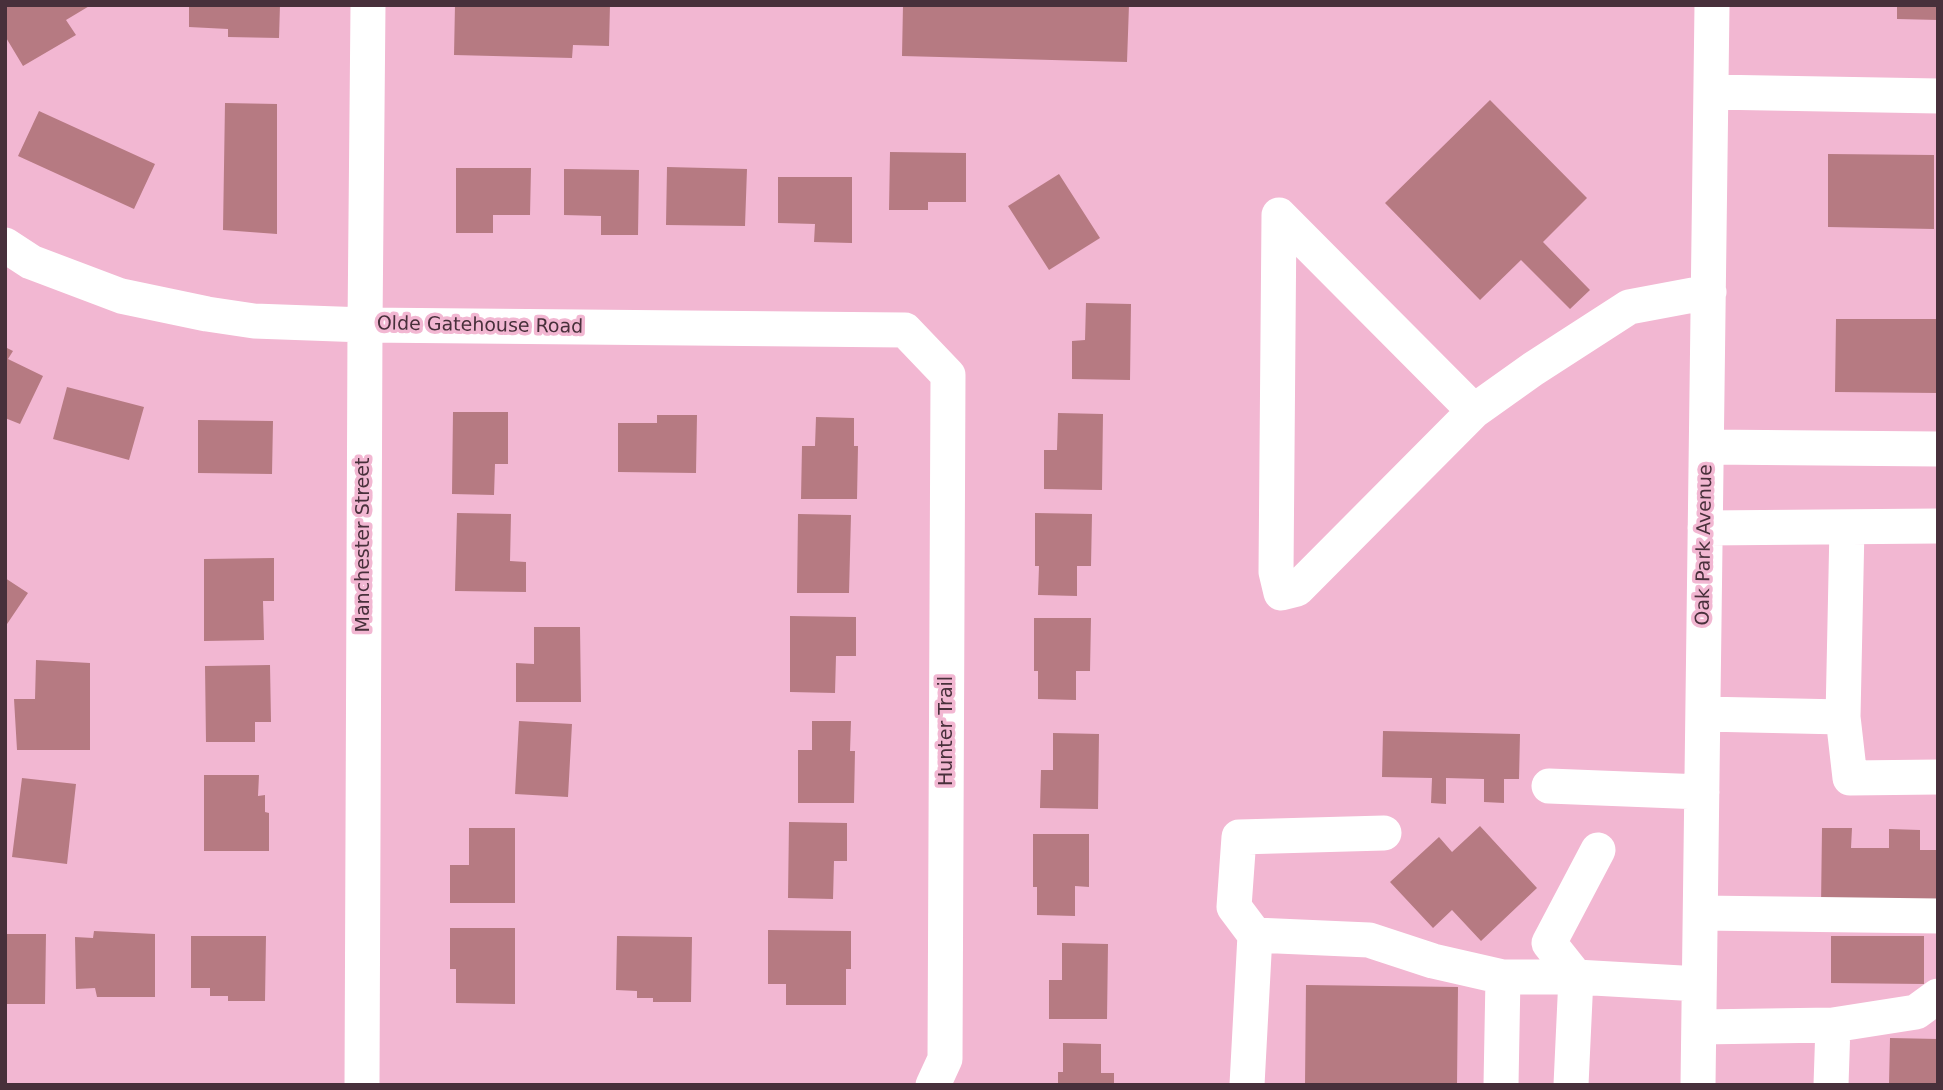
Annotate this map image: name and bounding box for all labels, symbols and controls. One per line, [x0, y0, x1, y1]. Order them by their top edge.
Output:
street label: Olde Gatehouse Road [377, 313, 583, 339]
street label: Manchester Street [353, 458, 375, 632]
street label: Oak Park Avenue [1692, 464, 1718, 626]
street label: Hunter Trail [936, 676, 958, 786]

